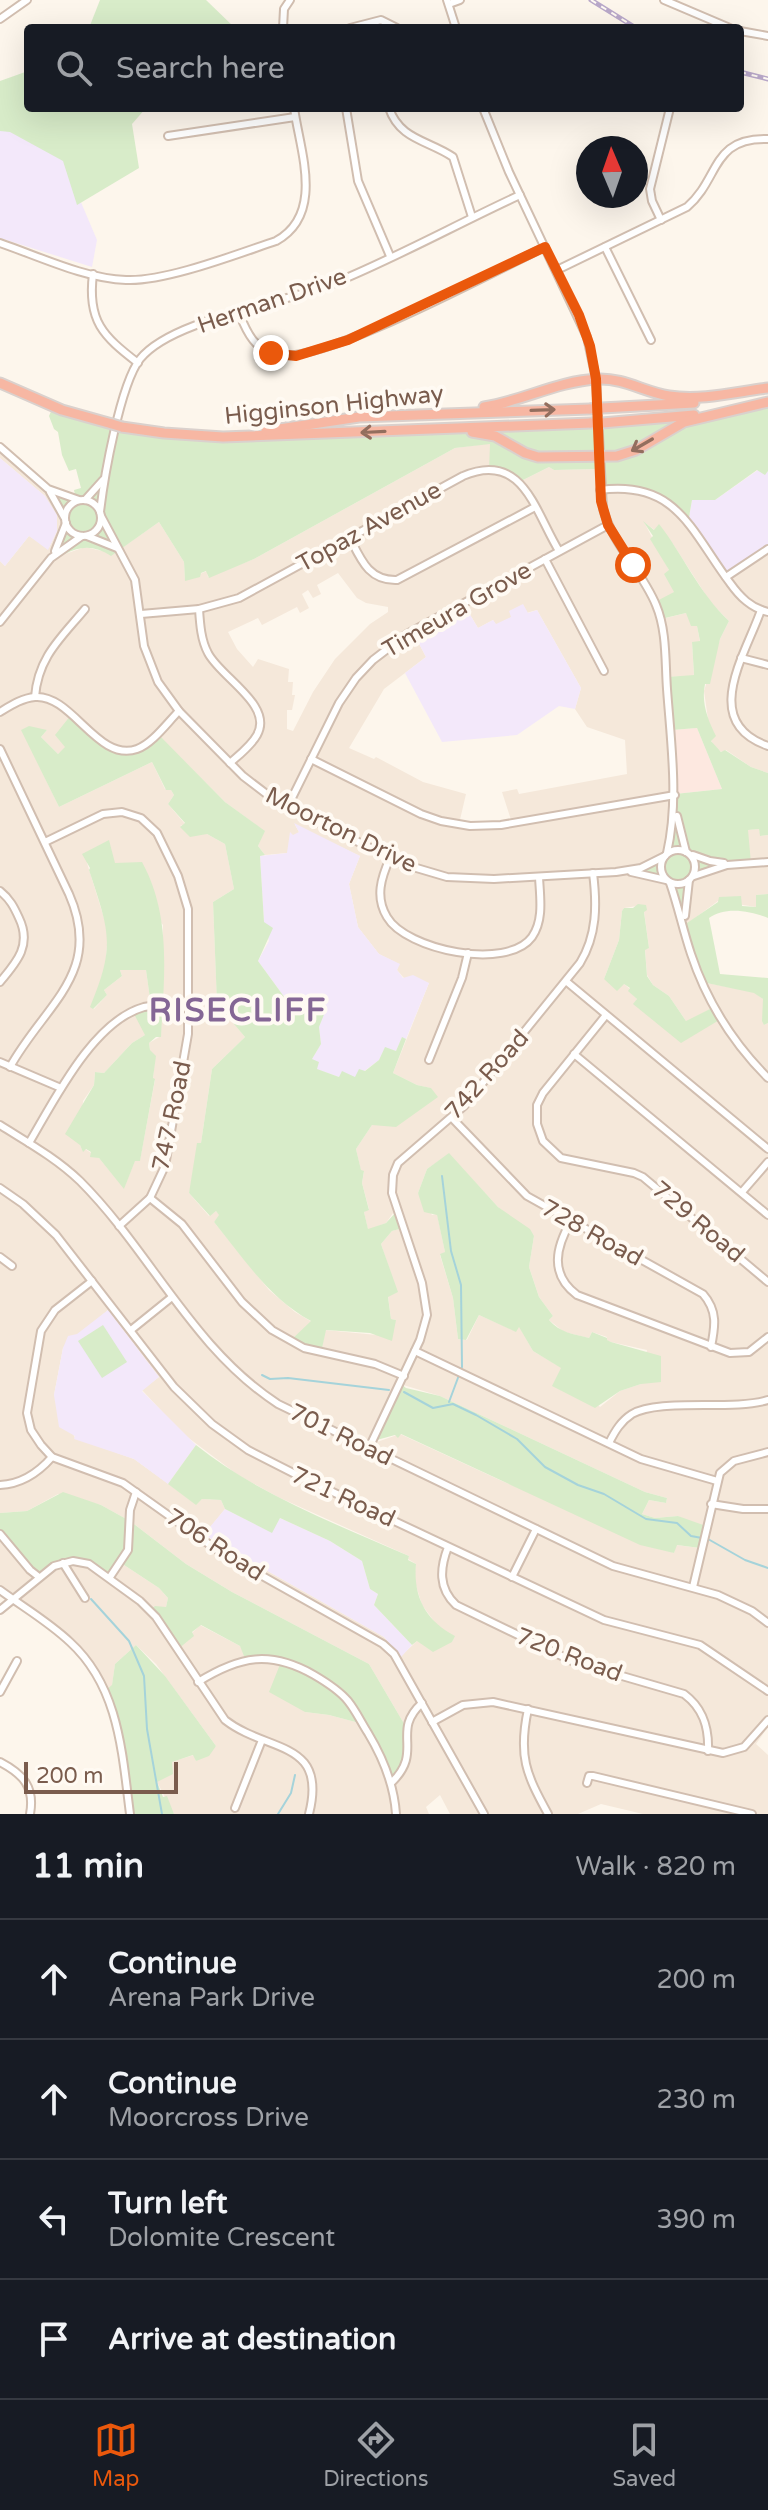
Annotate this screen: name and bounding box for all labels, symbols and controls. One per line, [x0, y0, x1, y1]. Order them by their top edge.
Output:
search box [24, 24, 744, 112]
icon: search [52, 46, 96, 90]
text: Search here [116, 50, 285, 87]
north arrow [576, 136, 648, 208]
street label: Herman Drive [193, 262, 351, 340]
route end [253, 335, 289, 371]
street label: Higginson Highway [223, 379, 445, 431]
one-way arrow [529, 403, 556, 418]
one-way arrow [360, 424, 387, 439]
one-way arrow [631, 437, 654, 453]
street label: Topaz Avenue [292, 475, 446, 579]
route start [615, 547, 651, 583]
street label: Timeura Grove [377, 556, 537, 664]
street label: Moorton Drive [261, 781, 421, 879]
district label: RISECLIFF [149, 992, 327, 1030]
street label: 742 Road [439, 1024, 535, 1126]
street label: 747 Road [146, 1058, 198, 1174]
street label: 729 Road [646, 1175, 750, 1269]
street label: 728 Road [536, 1193, 648, 1273]
street label: 701 Road [284, 1397, 398, 1473]
street label: 721 Road [286, 1460, 400, 1534]
street label: 706 Road [160, 1502, 270, 1588]
street label: 720 Road [512, 1621, 626, 1689]
scale bar [24, 1758, 178, 1794]
text: 200 m [36, 1763, 103, 1789]
text: 11 min [32, 1846, 144, 1887]
text: Walk · 820 m [576, 1851, 736, 1882]
text: Continue [108, 1945, 237, 1982]
icon: ahead [32, 1957, 76, 2001]
text: 200 m [656, 1964, 736, 1995]
text: Arena Park Drive [108, 1982, 315, 2013]
text: Continue [108, 2065, 237, 2102]
icon: ahead [32, 2077, 76, 2121]
text: 230 m [656, 2084, 736, 2115]
text: Moorcross Drive [108, 2102, 309, 2133]
text: Turn left [108, 2185, 227, 2222]
icon: left [32, 2197, 76, 2241]
text: 390 m [656, 2204, 736, 2235]
text: Dolomite Crescent [108, 2222, 335, 2253]
icon: arrive [32, 2317, 76, 2361]
text: Arrive at destination [108, 2321, 396, 2358]
tab: Map [92, 2418, 139, 2492]
tab: Directions [323, 2418, 429, 2492]
tab: Saved [612, 2418, 676, 2492]

